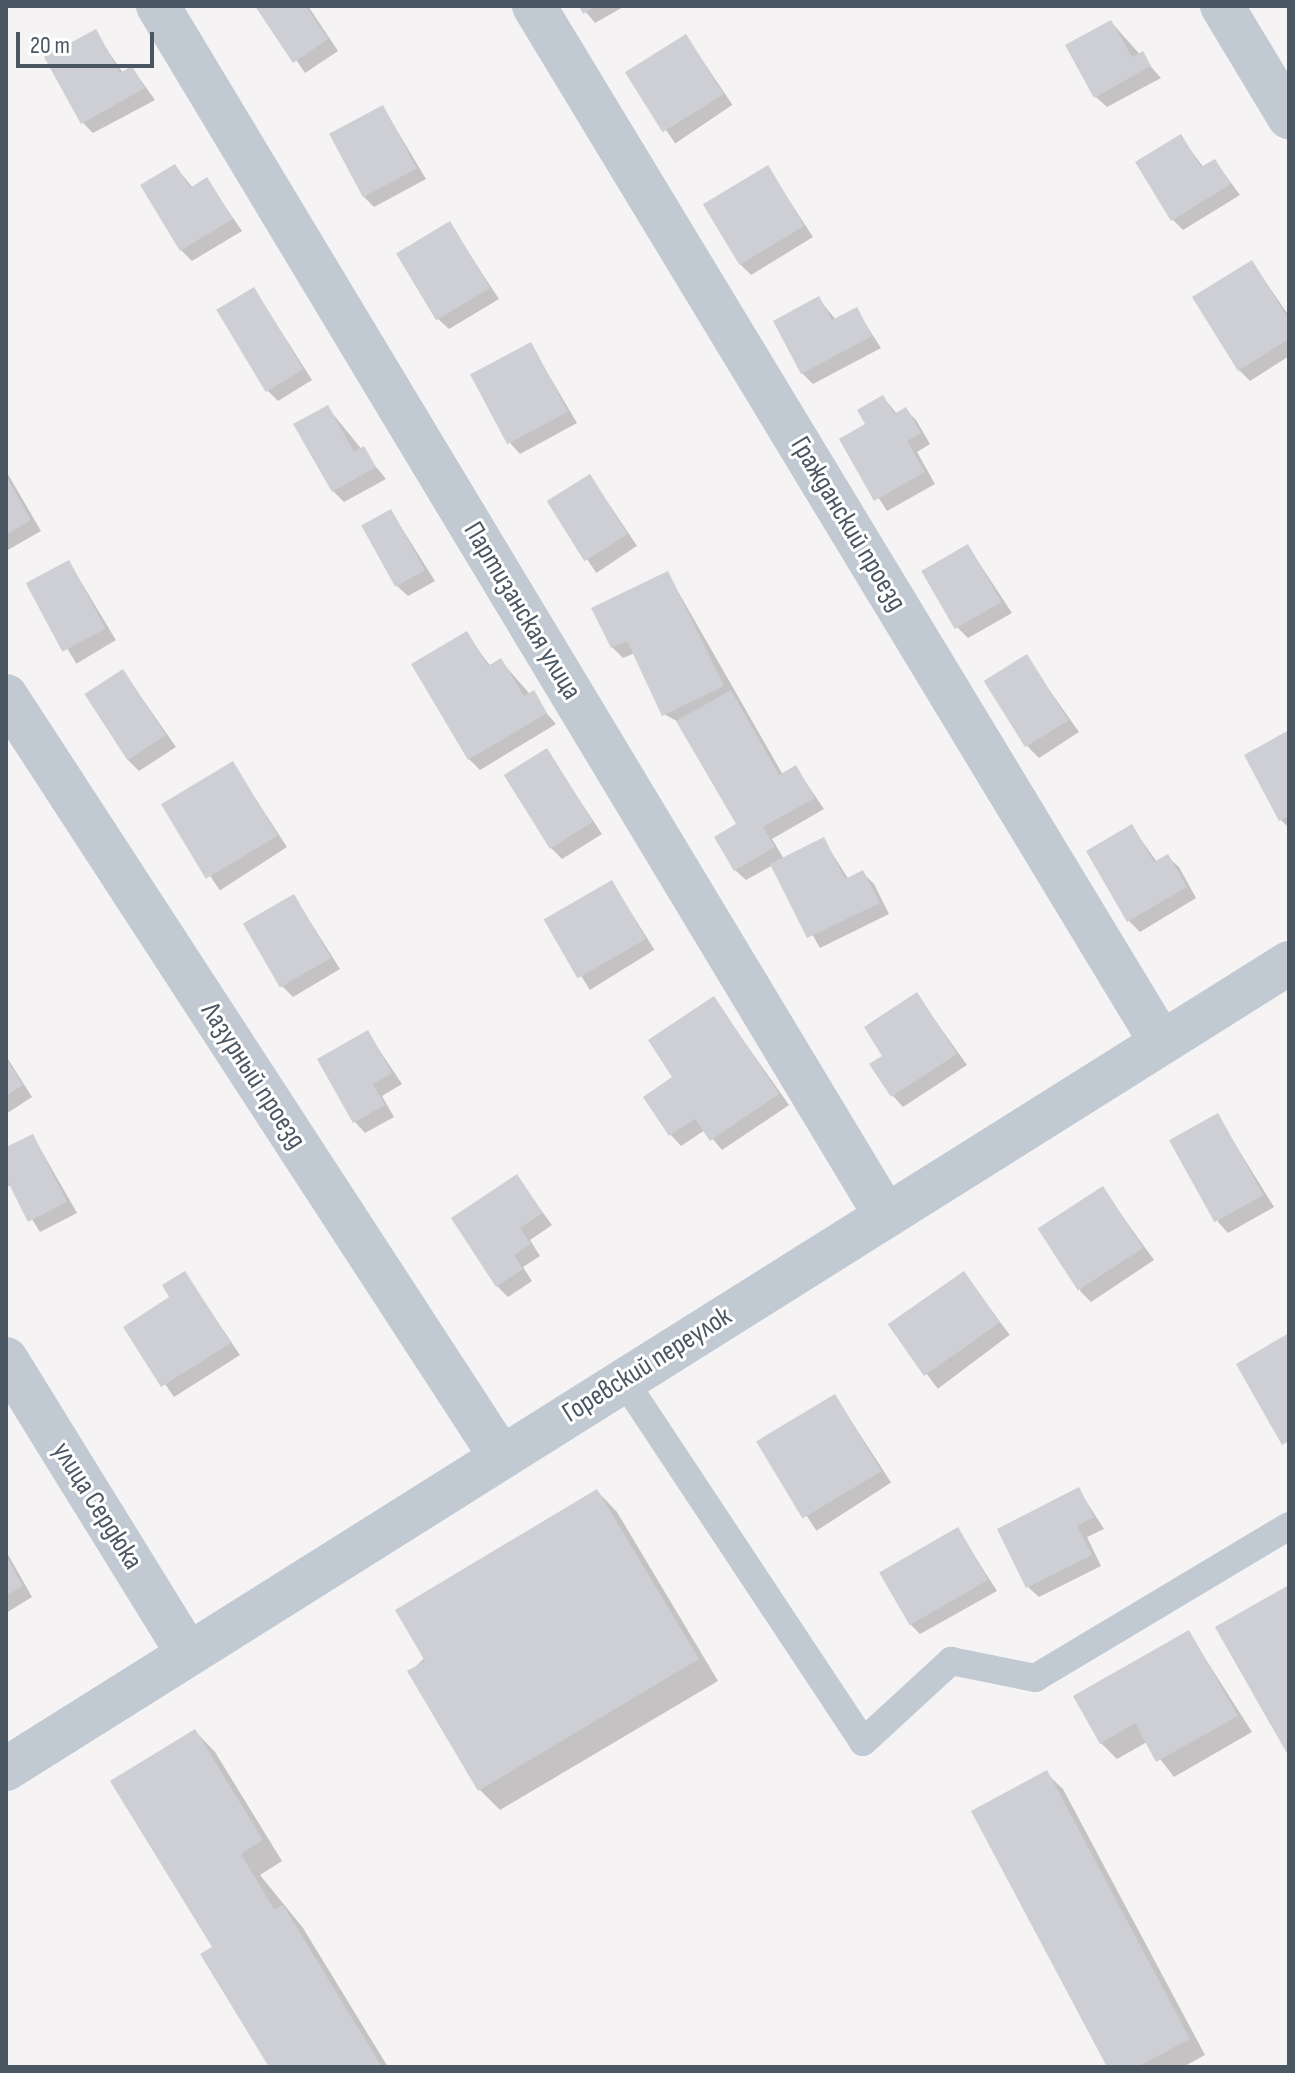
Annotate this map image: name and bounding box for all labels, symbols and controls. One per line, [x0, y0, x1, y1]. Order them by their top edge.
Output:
scale bar [20, 16, 158, 66]
text: 20 m [30, 31, 70, 60]
street label: Гражданский проезд [783, 431, 913, 617]
street label: Партизанская улица [456, 516, 588, 706]
street label: Лазурный проезд [193, 997, 313, 1155]
street label: Горевский переулок [556, 1300, 738, 1430]
street label: улица Сердюка [45, 1436, 149, 1576]

